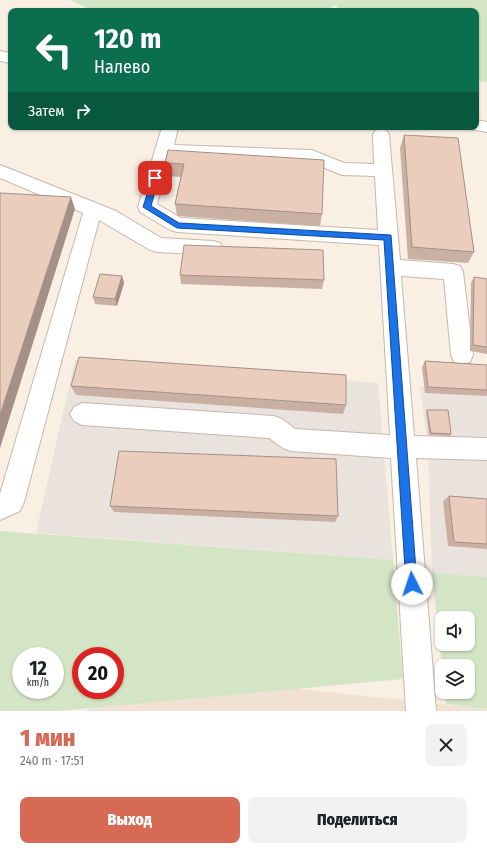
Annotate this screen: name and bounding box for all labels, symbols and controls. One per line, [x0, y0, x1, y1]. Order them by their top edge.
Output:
text: 120 m [94, 22, 161, 55]
icon: left [28, 24, 80, 76]
text: Налево [94, 56, 150, 78]
icon: right [72, 100, 94, 122]
text: Затем [28, 102, 64, 120]
pin [138, 161, 172, 195]
icon: arrive [144, 167, 166, 189]
position arrow [391, 563, 433, 605]
map controls [435, 611, 475, 699]
button: sound [435, 611, 475, 651]
speed limit sign: 20 [72, 647, 124, 699]
text: 12 [29, 656, 47, 680]
button: layers [435, 659, 475, 699]
text: km/h [27, 677, 49, 689]
text: 1 мин [20, 724, 75, 752]
button: close [425, 724, 467, 766]
text: 240 m · 17:51 [20, 753, 84, 768]
button: Выход [20, 797, 240, 843]
button: Поделиться [248, 797, 467, 843]

